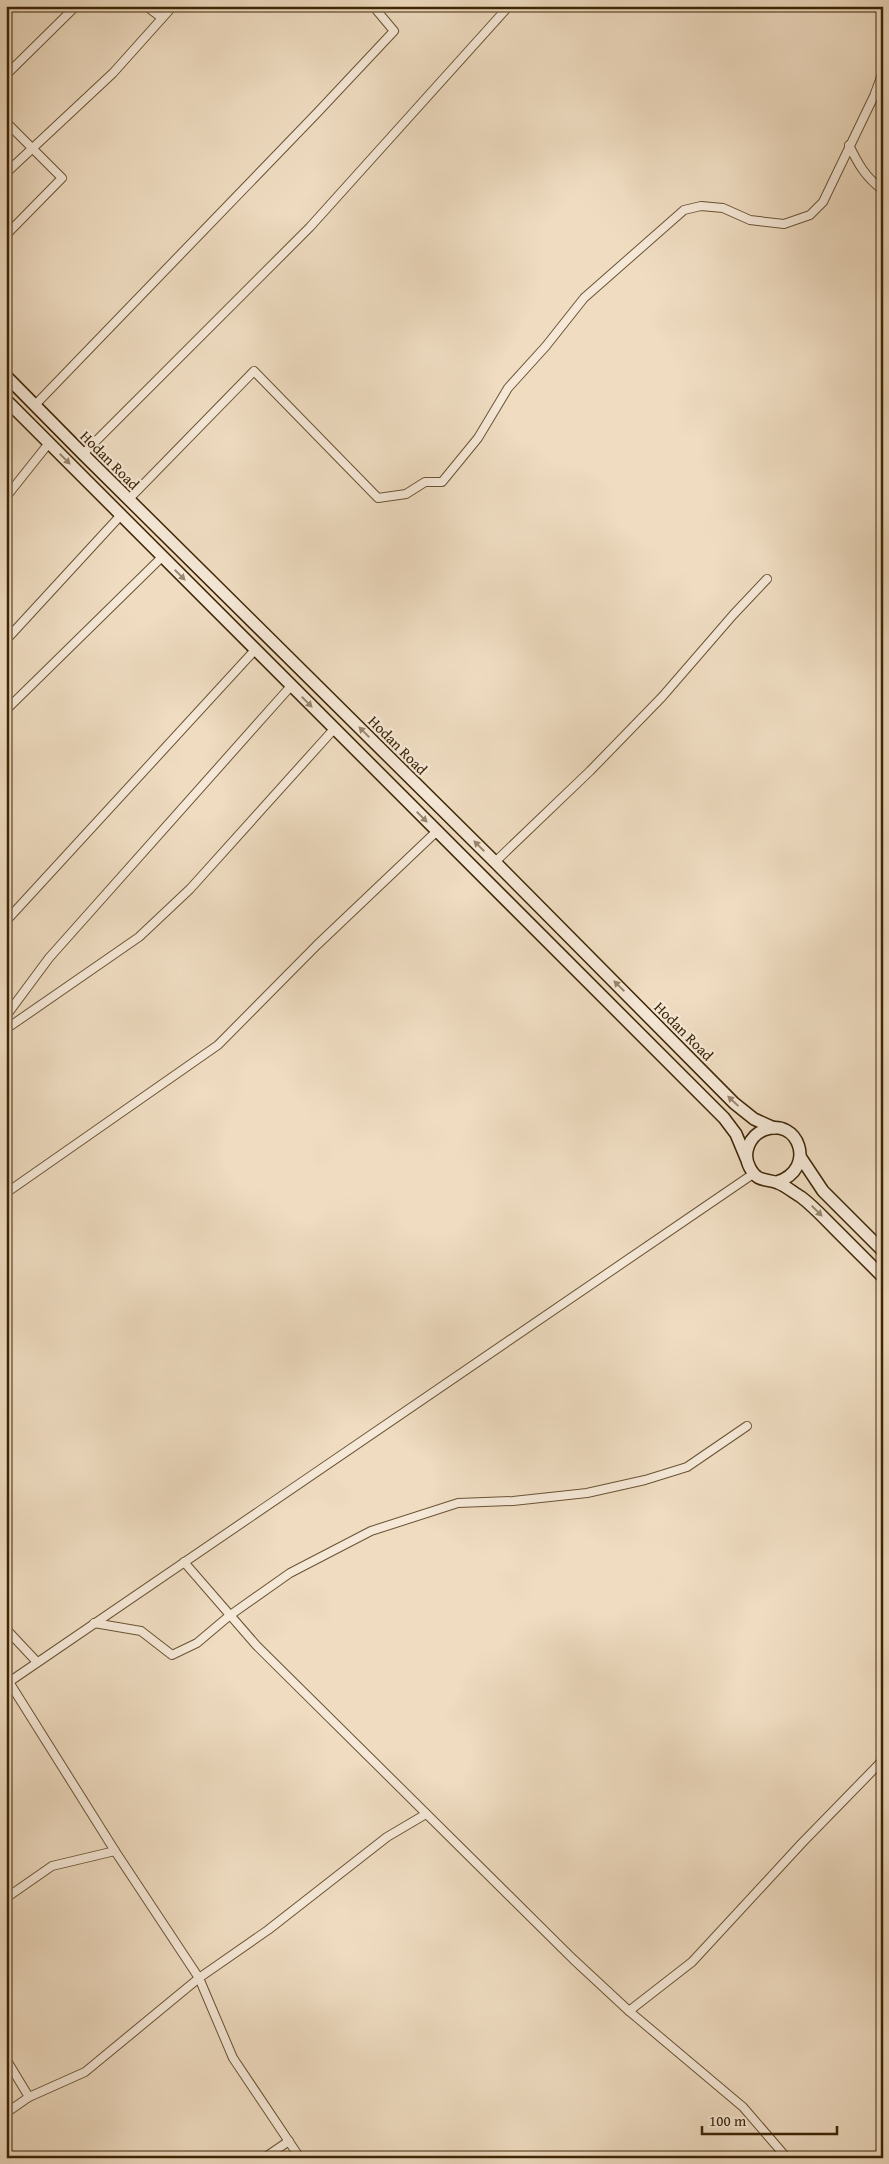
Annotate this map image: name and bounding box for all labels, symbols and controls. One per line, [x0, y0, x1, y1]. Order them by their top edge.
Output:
street label: Hodan Road [76, 426, 144, 494]
one-way arrow [59, 453, 71, 465]
one-way arrow [174, 568, 186, 580]
one-way arrow [301, 696, 313, 708]
street label: Hodan Road [364, 711, 432, 779]
one-way arrow [358, 726, 370, 738]
one-way arrow [416, 811, 428, 823]
one-way arrow [474, 840, 486, 852]
one-way arrow [613, 981, 625, 993]
street label: Hodan Road [650, 997, 718, 1065]
one-way arrow [727, 1096, 740, 1107]
one-way arrow [810, 1204, 822, 1216]
scale bar [702, 2104, 836, 2136]
text: 100 m [709, 2110, 747, 2131]

